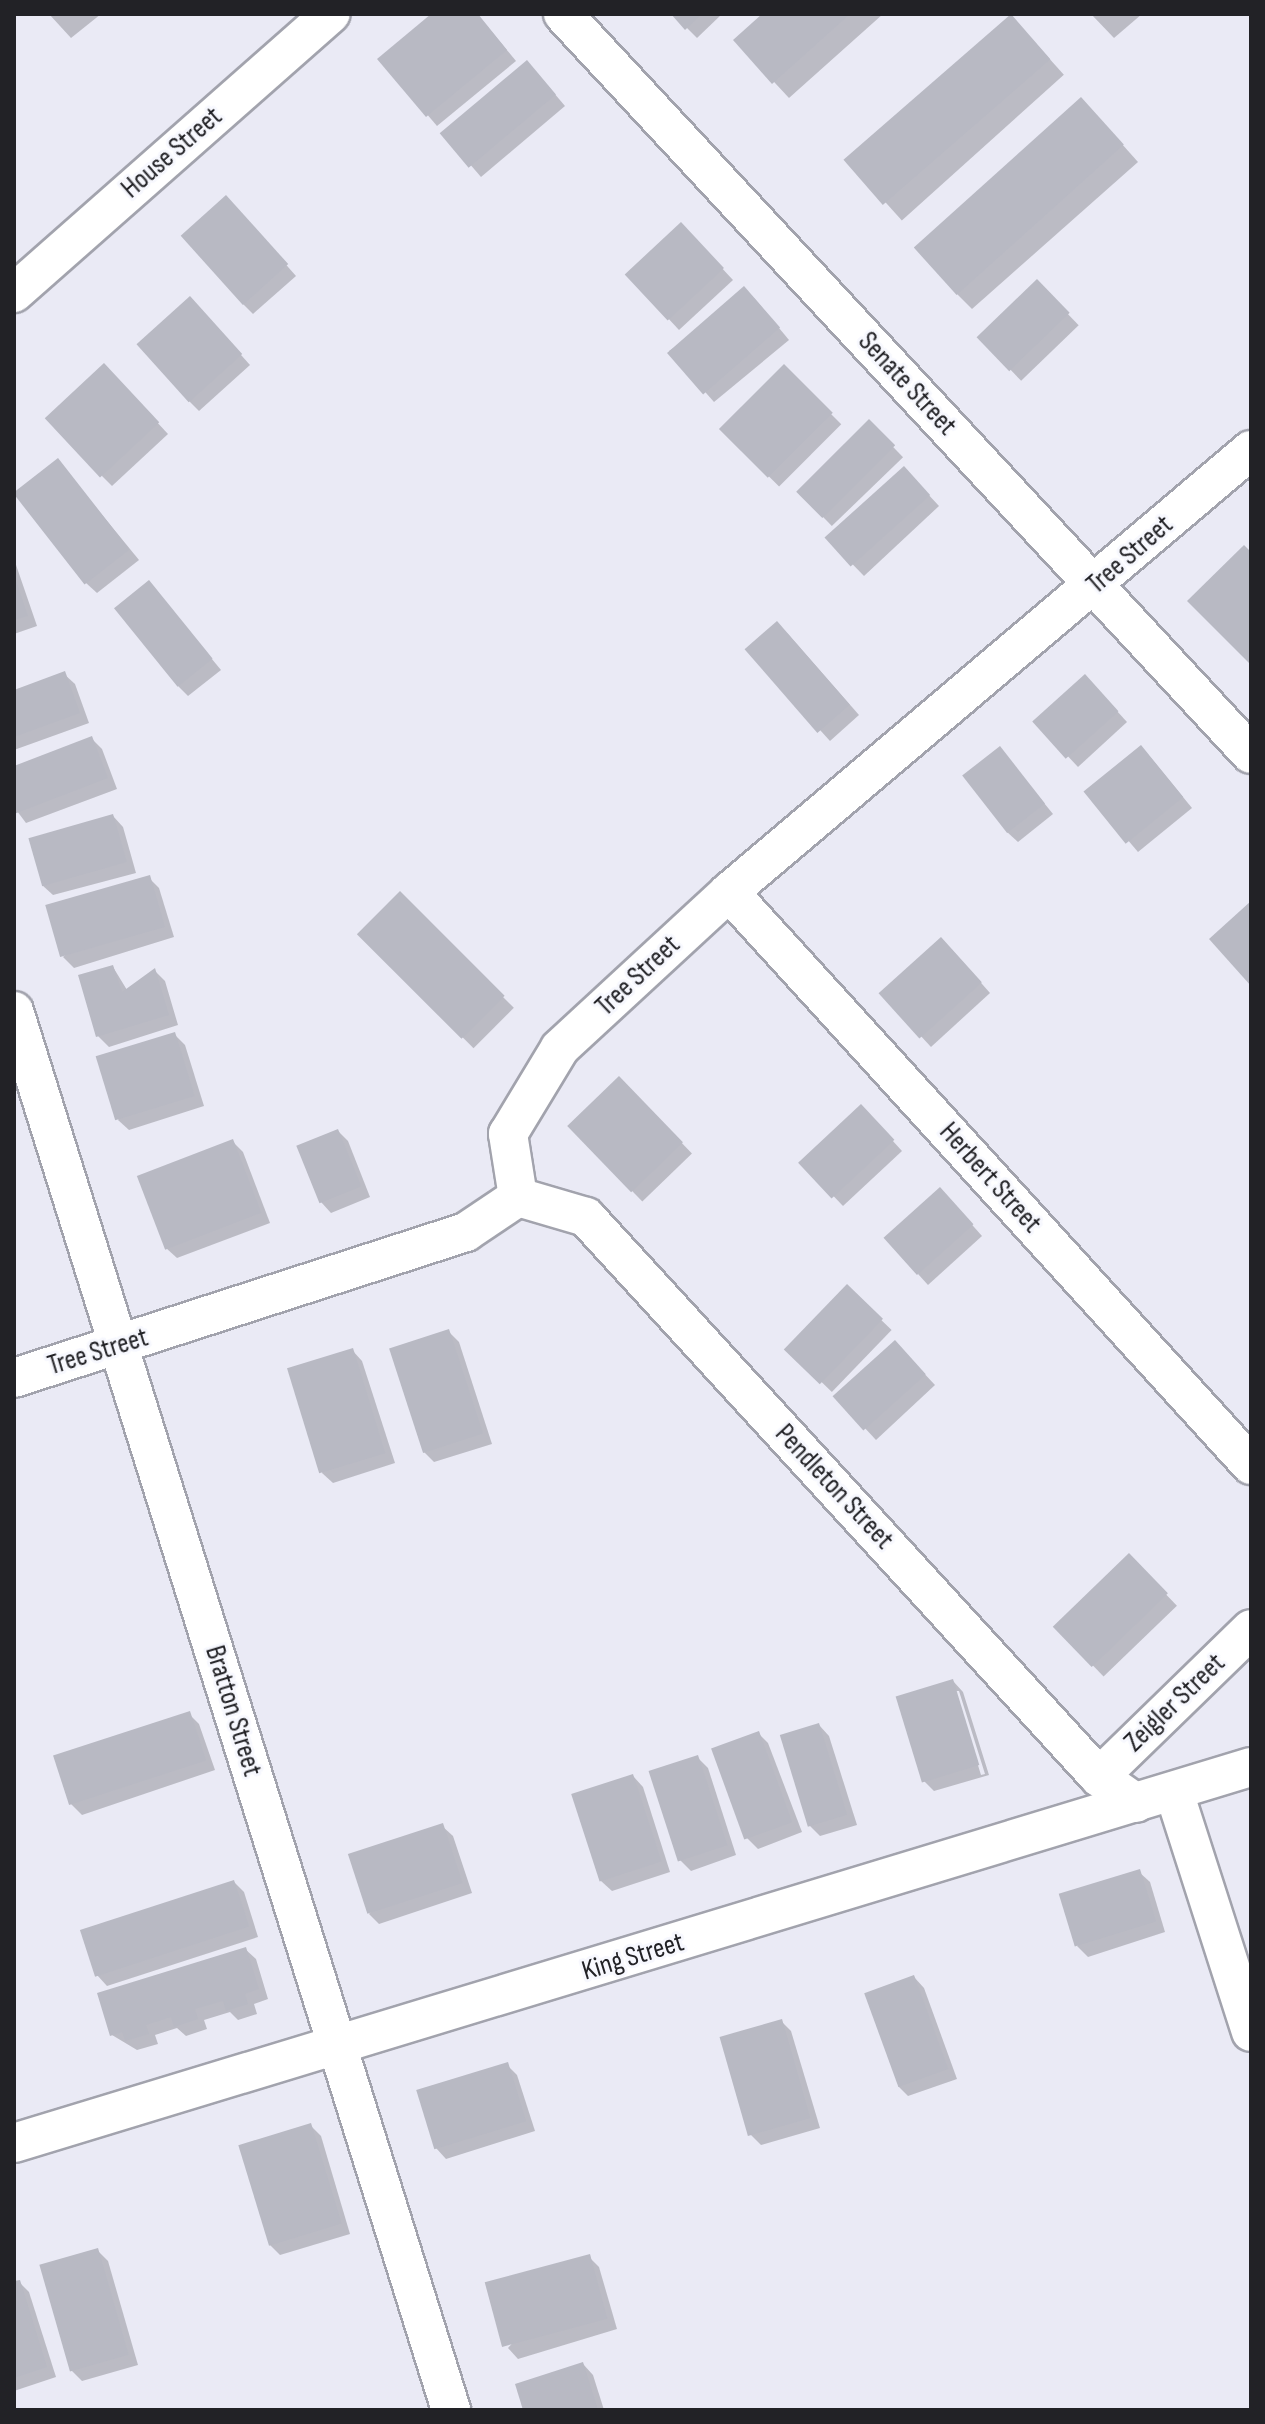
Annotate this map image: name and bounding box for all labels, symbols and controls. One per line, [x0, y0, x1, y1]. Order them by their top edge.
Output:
street label: House Street [115, 100, 229, 206]
street label: Senate Street [851, 325, 963, 443]
street label: Tree Street [1080, 509, 1180, 601]
street label: Tree Street [589, 929, 687, 1023]
street label: Herbert Street [932, 1116, 1048, 1240]
street label: Tree Street [44, 1321, 152, 1383]
street label: Pendleton Street [768, 1418, 900, 1556]
street label: Bratton Street [197, 1642, 269, 1780]
street label: Zeigler Street [1118, 1647, 1232, 1759]
street label: King Street [578, 1926, 688, 1988]

